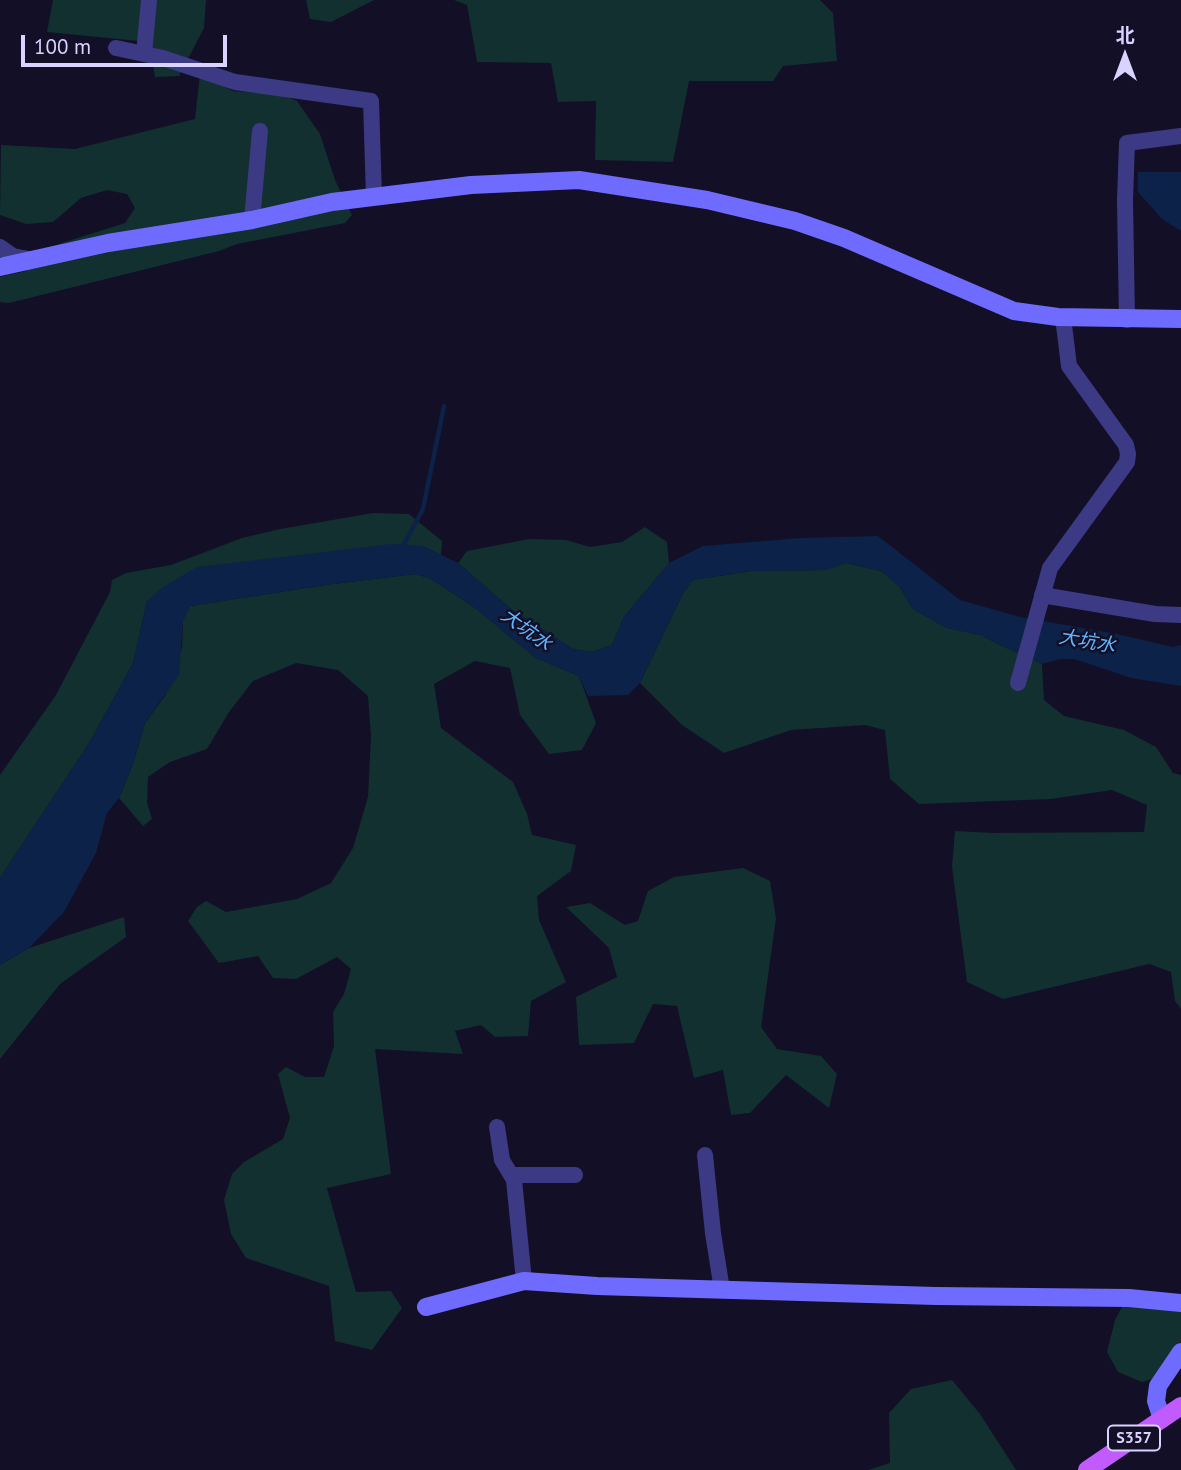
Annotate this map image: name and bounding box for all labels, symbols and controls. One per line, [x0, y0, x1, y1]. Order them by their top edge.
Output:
scale bar [24, 21, 231, 65]
north arrow [1090, 21, 1160, 91]
text: 北 [1115, 23, 1135, 47]
text: 100 m [34, 33, 91, 60]
water label: 大坑水 [496, 604, 556, 656]
water label: 大坑水 [1057, 626, 1117, 658]
road number: S357 [1108, 1426, 1160, 1450]

